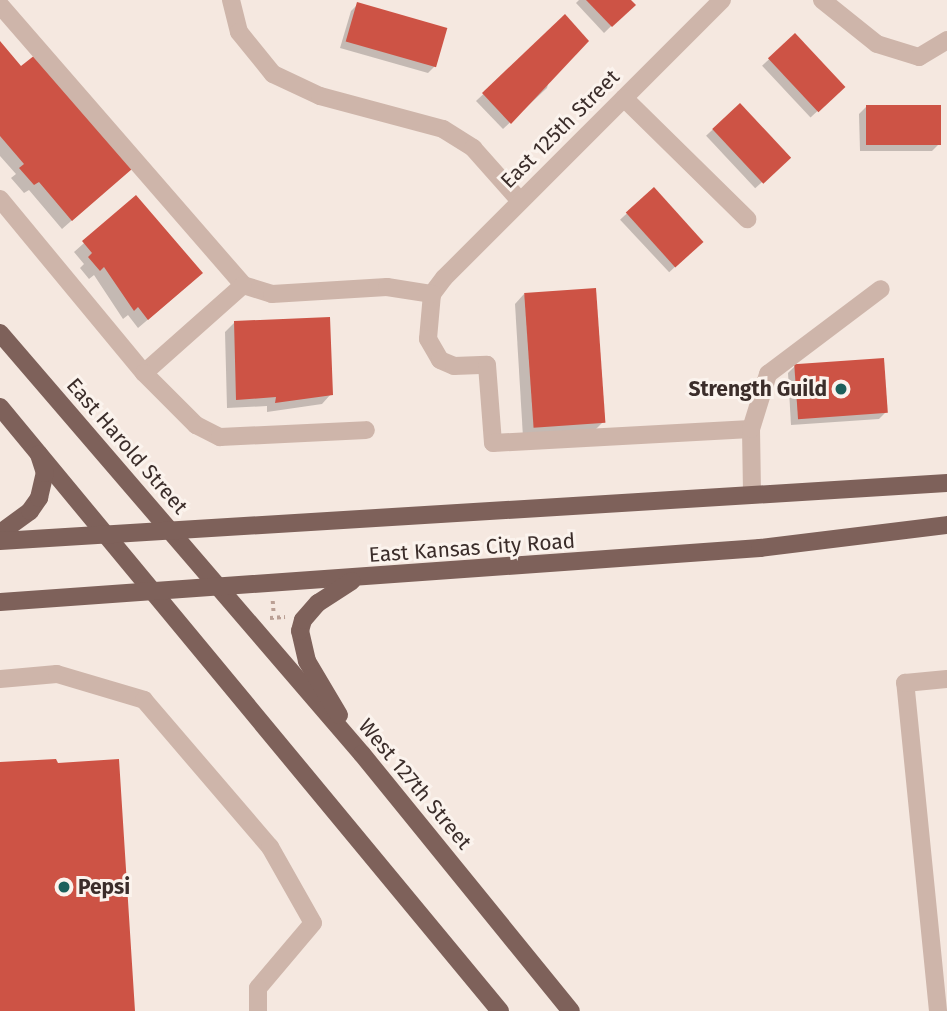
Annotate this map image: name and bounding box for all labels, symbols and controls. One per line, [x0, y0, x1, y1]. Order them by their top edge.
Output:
street label: East 125th Street [495, 64, 625, 194]
street label: East Harold Street [61, 373, 193, 519]
place label: Strength Guild [688, 376, 827, 402]
marker: Strength Guild [833, 381, 849, 397]
street label: East Kansas City Road [368, 528, 576, 568]
street label: West 127th Street [353, 714, 477, 854]
place label: Pepsi [78, 874, 130, 900]
marker: Pepsi [56, 879, 72, 895]

